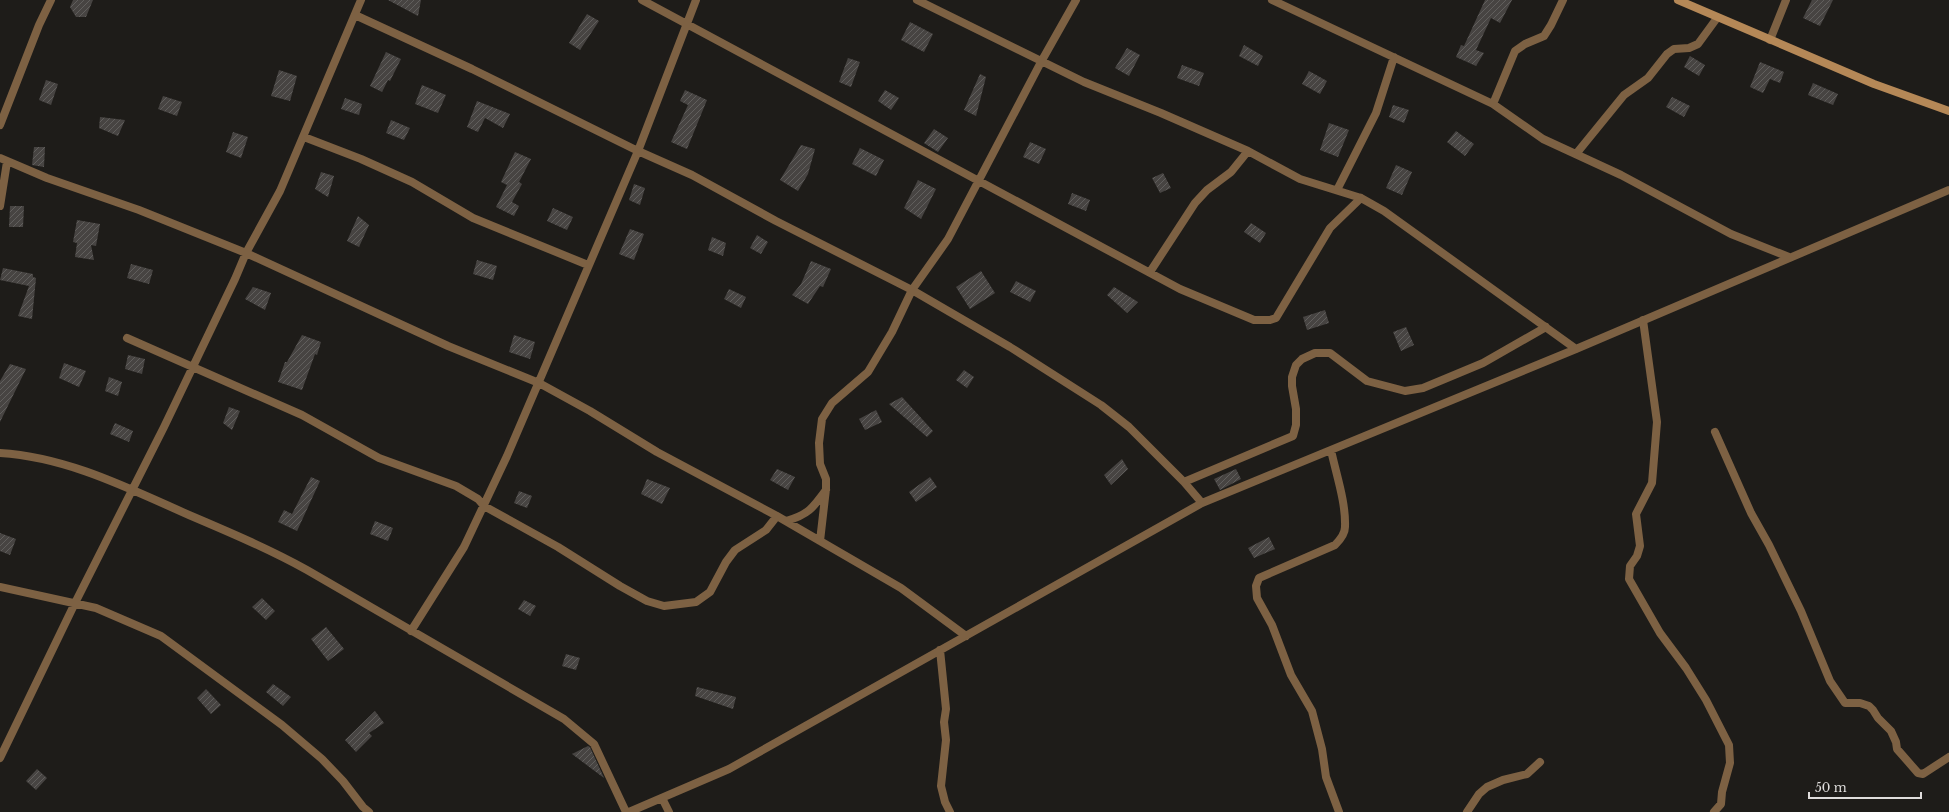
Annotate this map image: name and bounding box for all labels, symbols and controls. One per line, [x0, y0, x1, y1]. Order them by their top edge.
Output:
scale bar [1809, 774, 1921, 800]
text: 50 m [1815, 780, 1847, 795]

